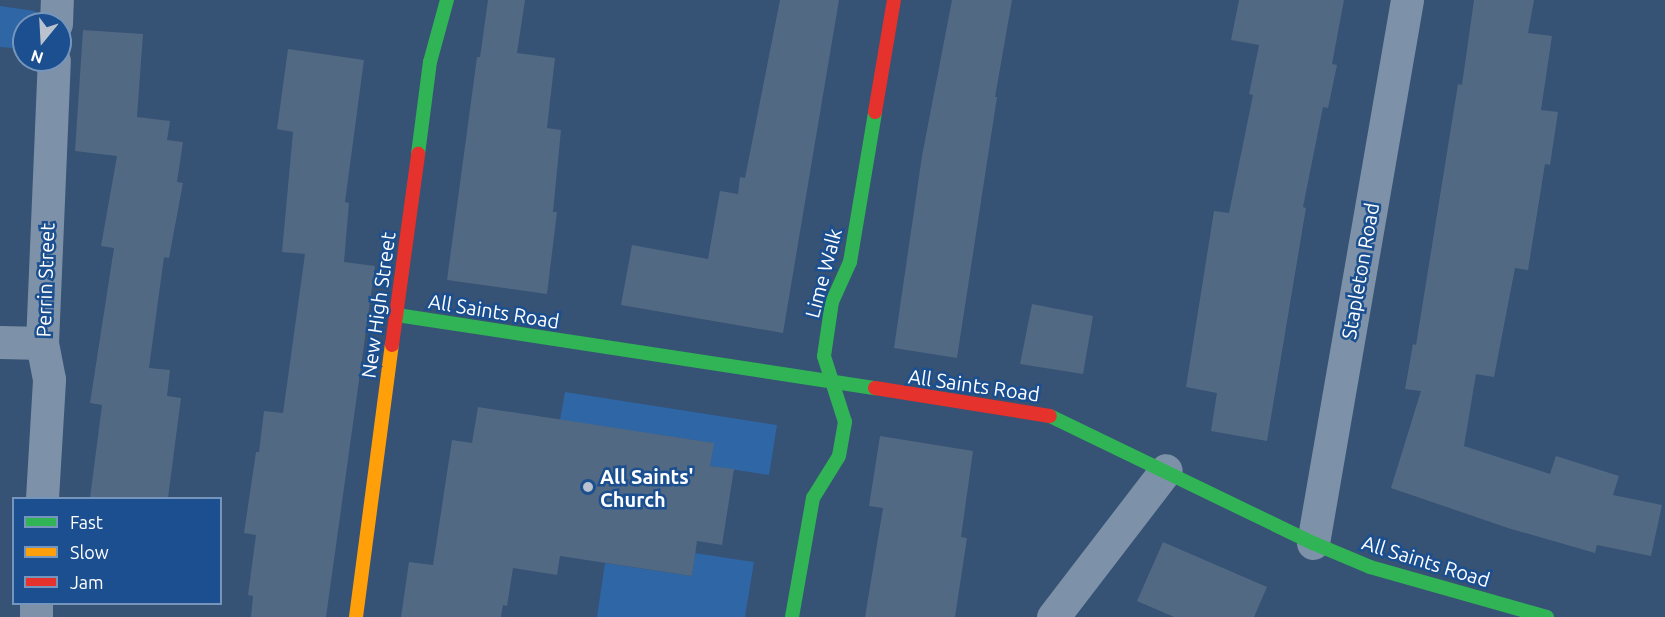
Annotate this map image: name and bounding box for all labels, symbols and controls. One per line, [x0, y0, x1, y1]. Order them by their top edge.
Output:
north arrow [12, 12, 72, 72]
text: N [29, 47, 46, 68]
street label: Stapleton Road [1336, 201, 1384, 341]
street label: Perrin Street [31, 222, 59, 338]
street label: Lime Walk [800, 226, 846, 320]
street label: New High Street [356, 230, 400, 380]
street label: All Saints Road [427, 289, 561, 333]
street label: All Saints Road [907, 364, 1041, 406]
place label: All Saints' Church [600, 464, 694, 511]
marker: All Saints' Church [581, 480, 595, 494]
legend [12, 497, 222, 605]
text: Fast [70, 512, 103, 532]
street label: All Saints Road [1359, 530, 1493, 592]
text: Slow [70, 542, 109, 562]
text: Jam [70, 572, 104, 592]

